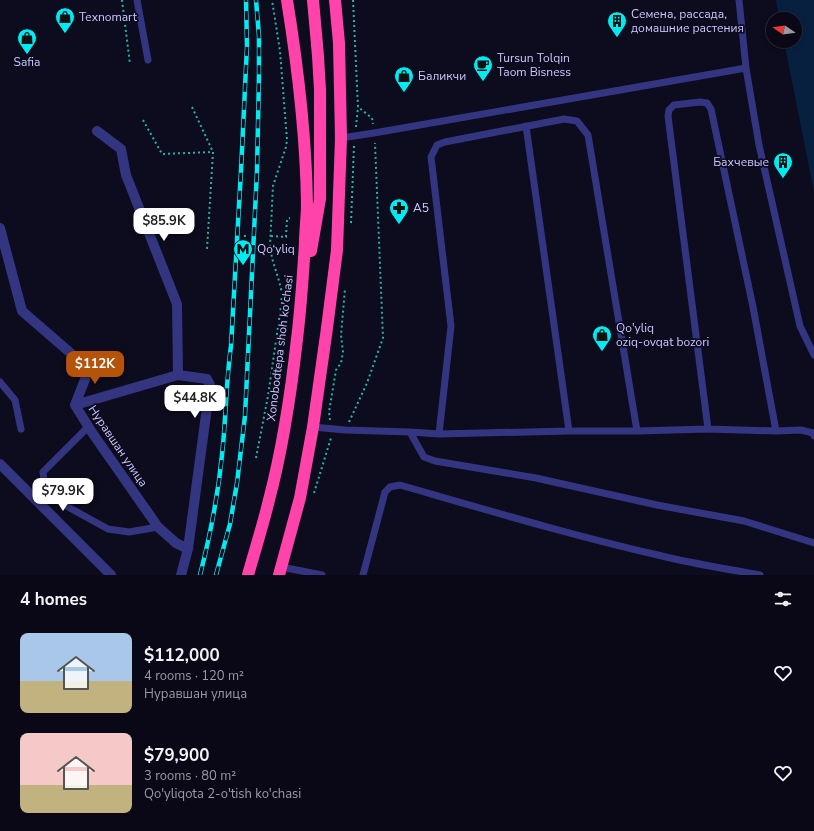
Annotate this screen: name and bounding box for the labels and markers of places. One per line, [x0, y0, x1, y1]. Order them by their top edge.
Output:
shop icon: Texnomart [54, 6, 76, 34]
place label: Семена, рассада, домашние растения [631, 6, 744, 36]
place label: Texnomart [79, 9, 138, 25]
building icon: Семена, рассада, домашние растения [606, 10, 628, 38]
shop icon: Safia [16, 27, 38, 55]
place label: Tursun Tolqin Taom Bisness [497, 50, 571, 80]
place label: Safia [14, 54, 40, 70]
cafe icon: Tursun Tolqin Taom Bisness [472, 54, 494, 82]
shop icon: Баликчи [393, 65, 415, 93]
place label: Баликчи [418, 68, 466, 84]
building icon: Бахчевые [772, 151, 794, 179]
place label: Бахчевые [713, 154, 769, 170]
pharmacy icon: А5 [388, 197, 410, 225]
place label: А5 [413, 200, 429, 216]
pin: $85.9K [131, 208, 197, 242]
metro station icon: Qo‘yliq [232, 238, 254, 266]
place label: Qo‘yliq [257, 241, 295, 257]
place label: Qo'yliq oziq-ovqat bozori [616, 320, 709, 350]
shop icon: Qo'yliq oziq-ovqat bozori [591, 324, 613, 352]
pin: $112K [67, 351, 123, 385]
pin: $44.8K [162, 385, 228, 419]
pin: $79.9K [30, 478, 96, 512]

